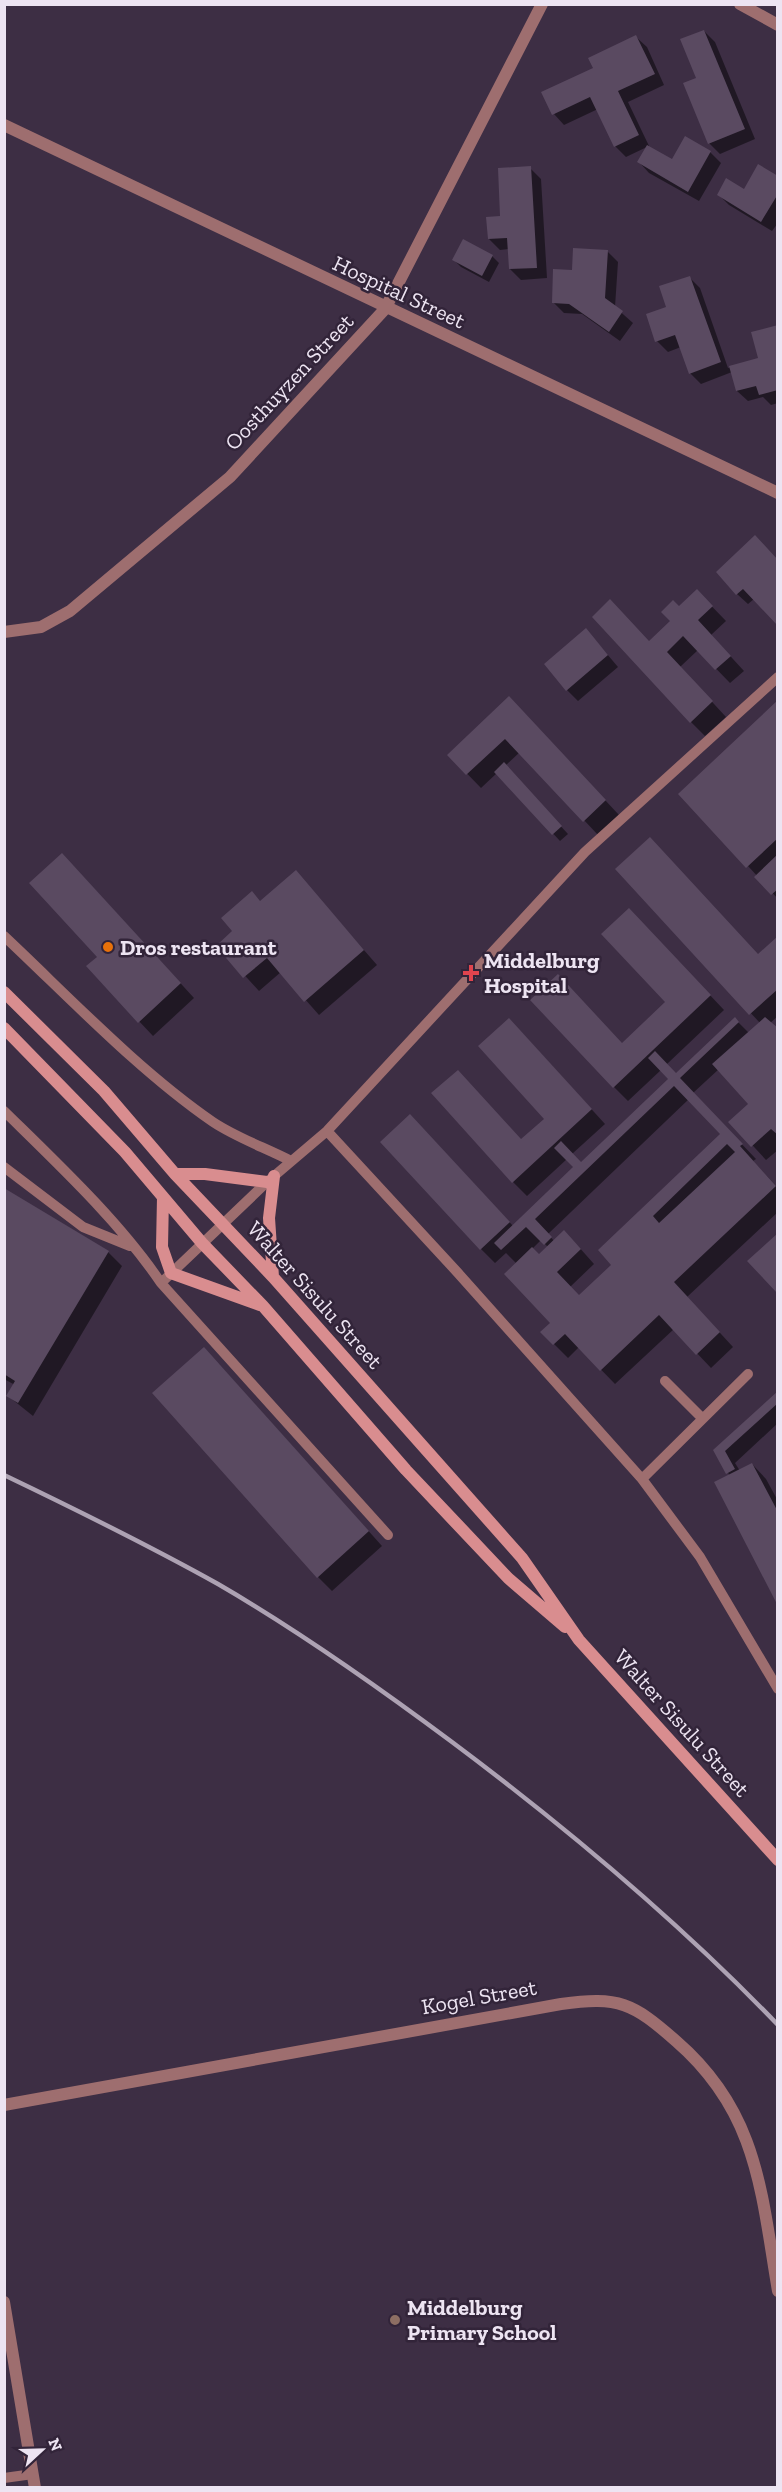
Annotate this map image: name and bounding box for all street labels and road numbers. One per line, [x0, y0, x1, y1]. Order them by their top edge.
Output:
street label: Hospital Street [329, 250, 470, 335]
street label: Oosthuyzen Street [219, 308, 360, 456]
street label: Walter Sisulu Street [242, 1216, 389, 1375]
street label: Walter Sisulu Street [609, 1644, 756, 1803]
street label: Kogel Street [419, 1973, 539, 2020]

